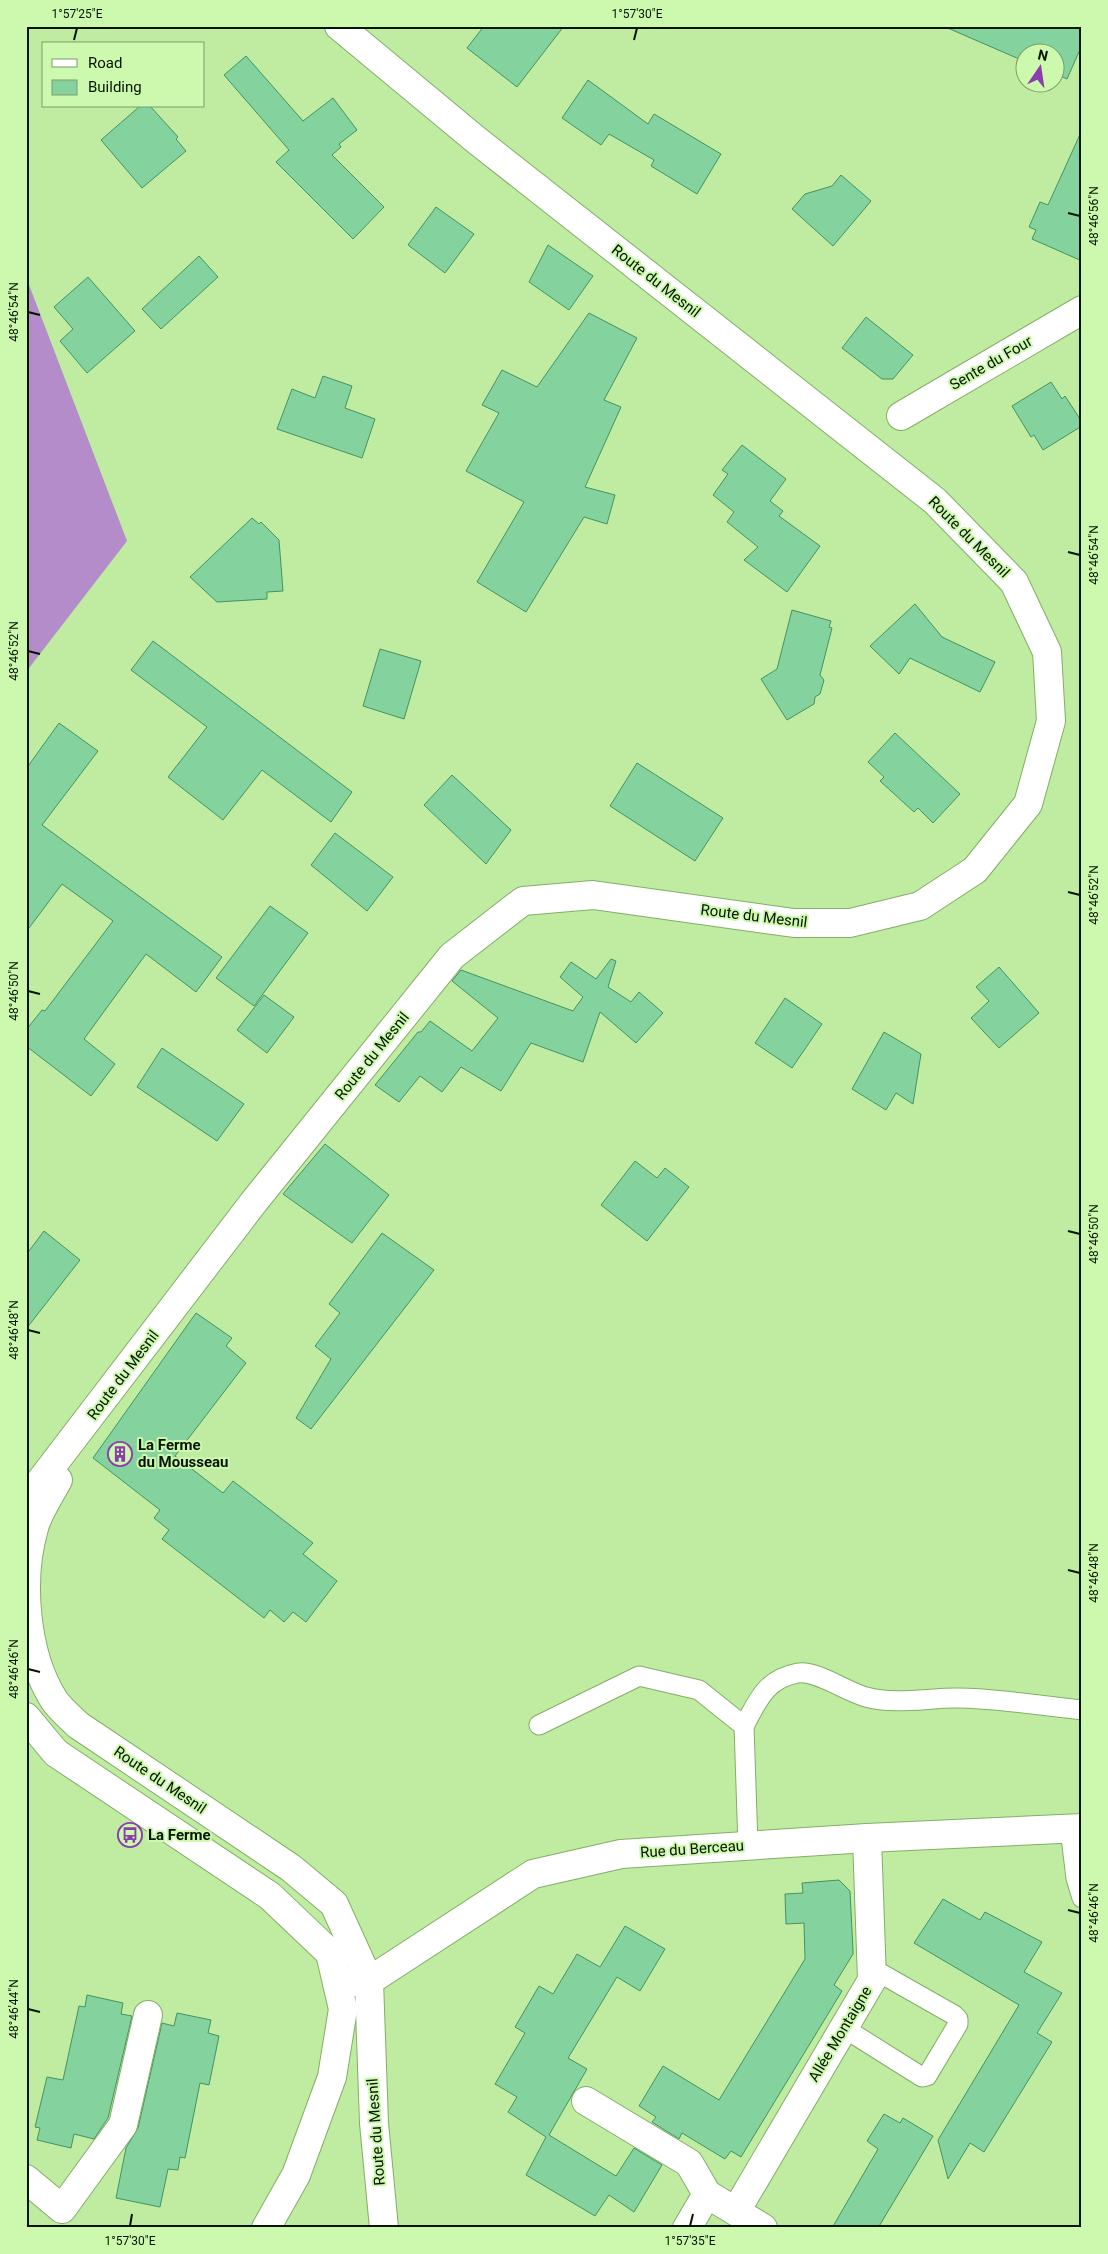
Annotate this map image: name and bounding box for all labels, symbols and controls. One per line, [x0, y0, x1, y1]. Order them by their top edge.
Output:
text: 1°57'25"E [52, 7, 103, 21]
text: 1°57'30"E [612, 7, 663, 21]
legend [42, 42, 205, 108]
north arrow [1016, 42, 1066, 92]
text: N [1036, 46, 1050, 64]
text: Road [88, 54, 122, 72]
text: Building [88, 78, 142, 96]
text: 48°46'56"N [1087, 186, 1101, 246]
street label: Route du Mesnil [608, 241, 704, 321]
text: 48°46'54"N [7, 282, 21, 342]
street label: Sente du Four [947, 332, 1035, 394]
street label: Route du Mesnil [925, 493, 1013, 581]
text: 48°46'54"N [1087, 525, 1101, 585]
text: 48°46'52"N [7, 621, 21, 681]
text: 48°46'52"N [1087, 865, 1101, 925]
street label: Route du Mesnil [700, 901, 808, 931]
text: 48°46'50"N [7, 961, 21, 1021]
street label: Route du Mesnil [331, 1009, 413, 1103]
text: 48°46'50"N [1087, 1204, 1101, 1264]
text: 48°46'48"N [7, 1300, 21, 1360]
street label: Route du Mesnil [83, 1327, 163, 1423]
place label: La Ferme du Mousseau [138, 1436, 229, 1471]
building icon: La Ferme du Mousseau [107, 1441, 133, 1467]
text: 48°46'48"N [1087, 1543, 1101, 1603]
text: 48°46'46"N [7, 1639, 21, 1699]
street label: Route du Mesnil [110, 1742, 210, 1818]
bus stop icon: La Ferme [117, 1822, 143, 1848]
place label: La Ferme [148, 1826, 211, 1844]
street label: Rue du Berceau [639, 1836, 745, 1862]
text: 48°46'46"N [1087, 1883, 1101, 1943]
text: 48°46'44"N [7, 1979, 21, 2039]
street label: Allée Montaigne [804, 1983, 876, 2085]
street label: Route du Mesnil [363, 2078, 389, 2186]
text: 1°57'30"E [105, 2234, 156, 2248]
text: 1°57'35"E [665, 2234, 716, 2248]

